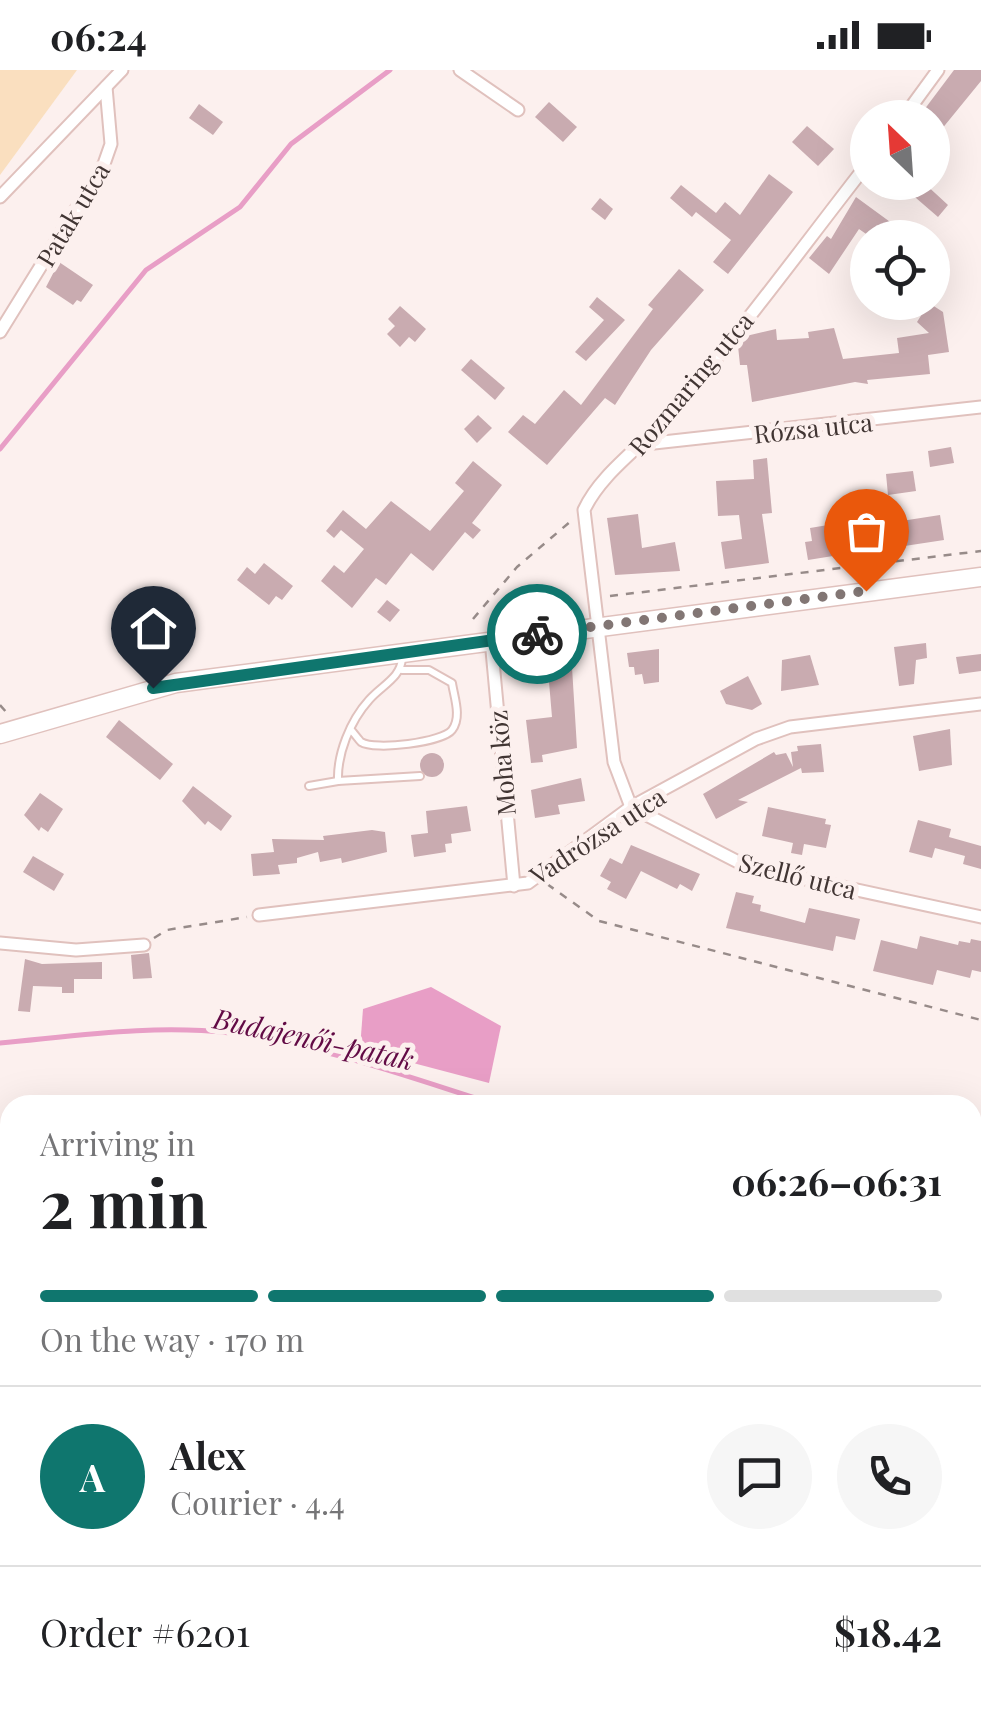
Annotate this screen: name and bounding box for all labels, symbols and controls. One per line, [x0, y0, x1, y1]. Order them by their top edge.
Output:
text: 06:24 [50, 10, 147, 61]
north arrow [850, 100, 950, 200]
map controls [850, 100, 950, 320]
street label: Patak utca [28, 155, 116, 272]
button: locate [850, 220, 950, 320]
street label: Rozmaring utca [620, 304, 760, 461]
street label: Rózsa utca [752, 404, 875, 450]
pin [824, 489, 909, 592]
icon: bag [839, 504, 894, 559]
courier [487, 584, 587, 684]
pin [111, 586, 196, 689]
icon: home [126, 601, 181, 656]
icon: bike [510, 607, 565, 662]
street label: Moha köz [480, 709, 522, 817]
street label: Vadrózsa utca [522, 779, 671, 892]
street label: Szellő utca [736, 844, 861, 906]
water label: Budajenői-patak [209, 998, 418, 1077]
text: Arriving in [40, 1121, 195, 1164]
text: 06:26–06:31 [731, 1155, 942, 1206]
text: 2 min [40, 1158, 208, 1244]
text: On the way · 170 m [40, 1317, 304, 1360]
button: chat [707, 1424, 812, 1529]
button: phone [837, 1424, 942, 1529]
text: Alex [170, 1429, 246, 1480]
text: A [80, 1451, 105, 1502]
text: Courier · 4.4 [170, 1480, 345, 1523]
text: Order #6201 [40, 1606, 250, 1657]
text: $18.42 [834, 1606, 942, 1657]

